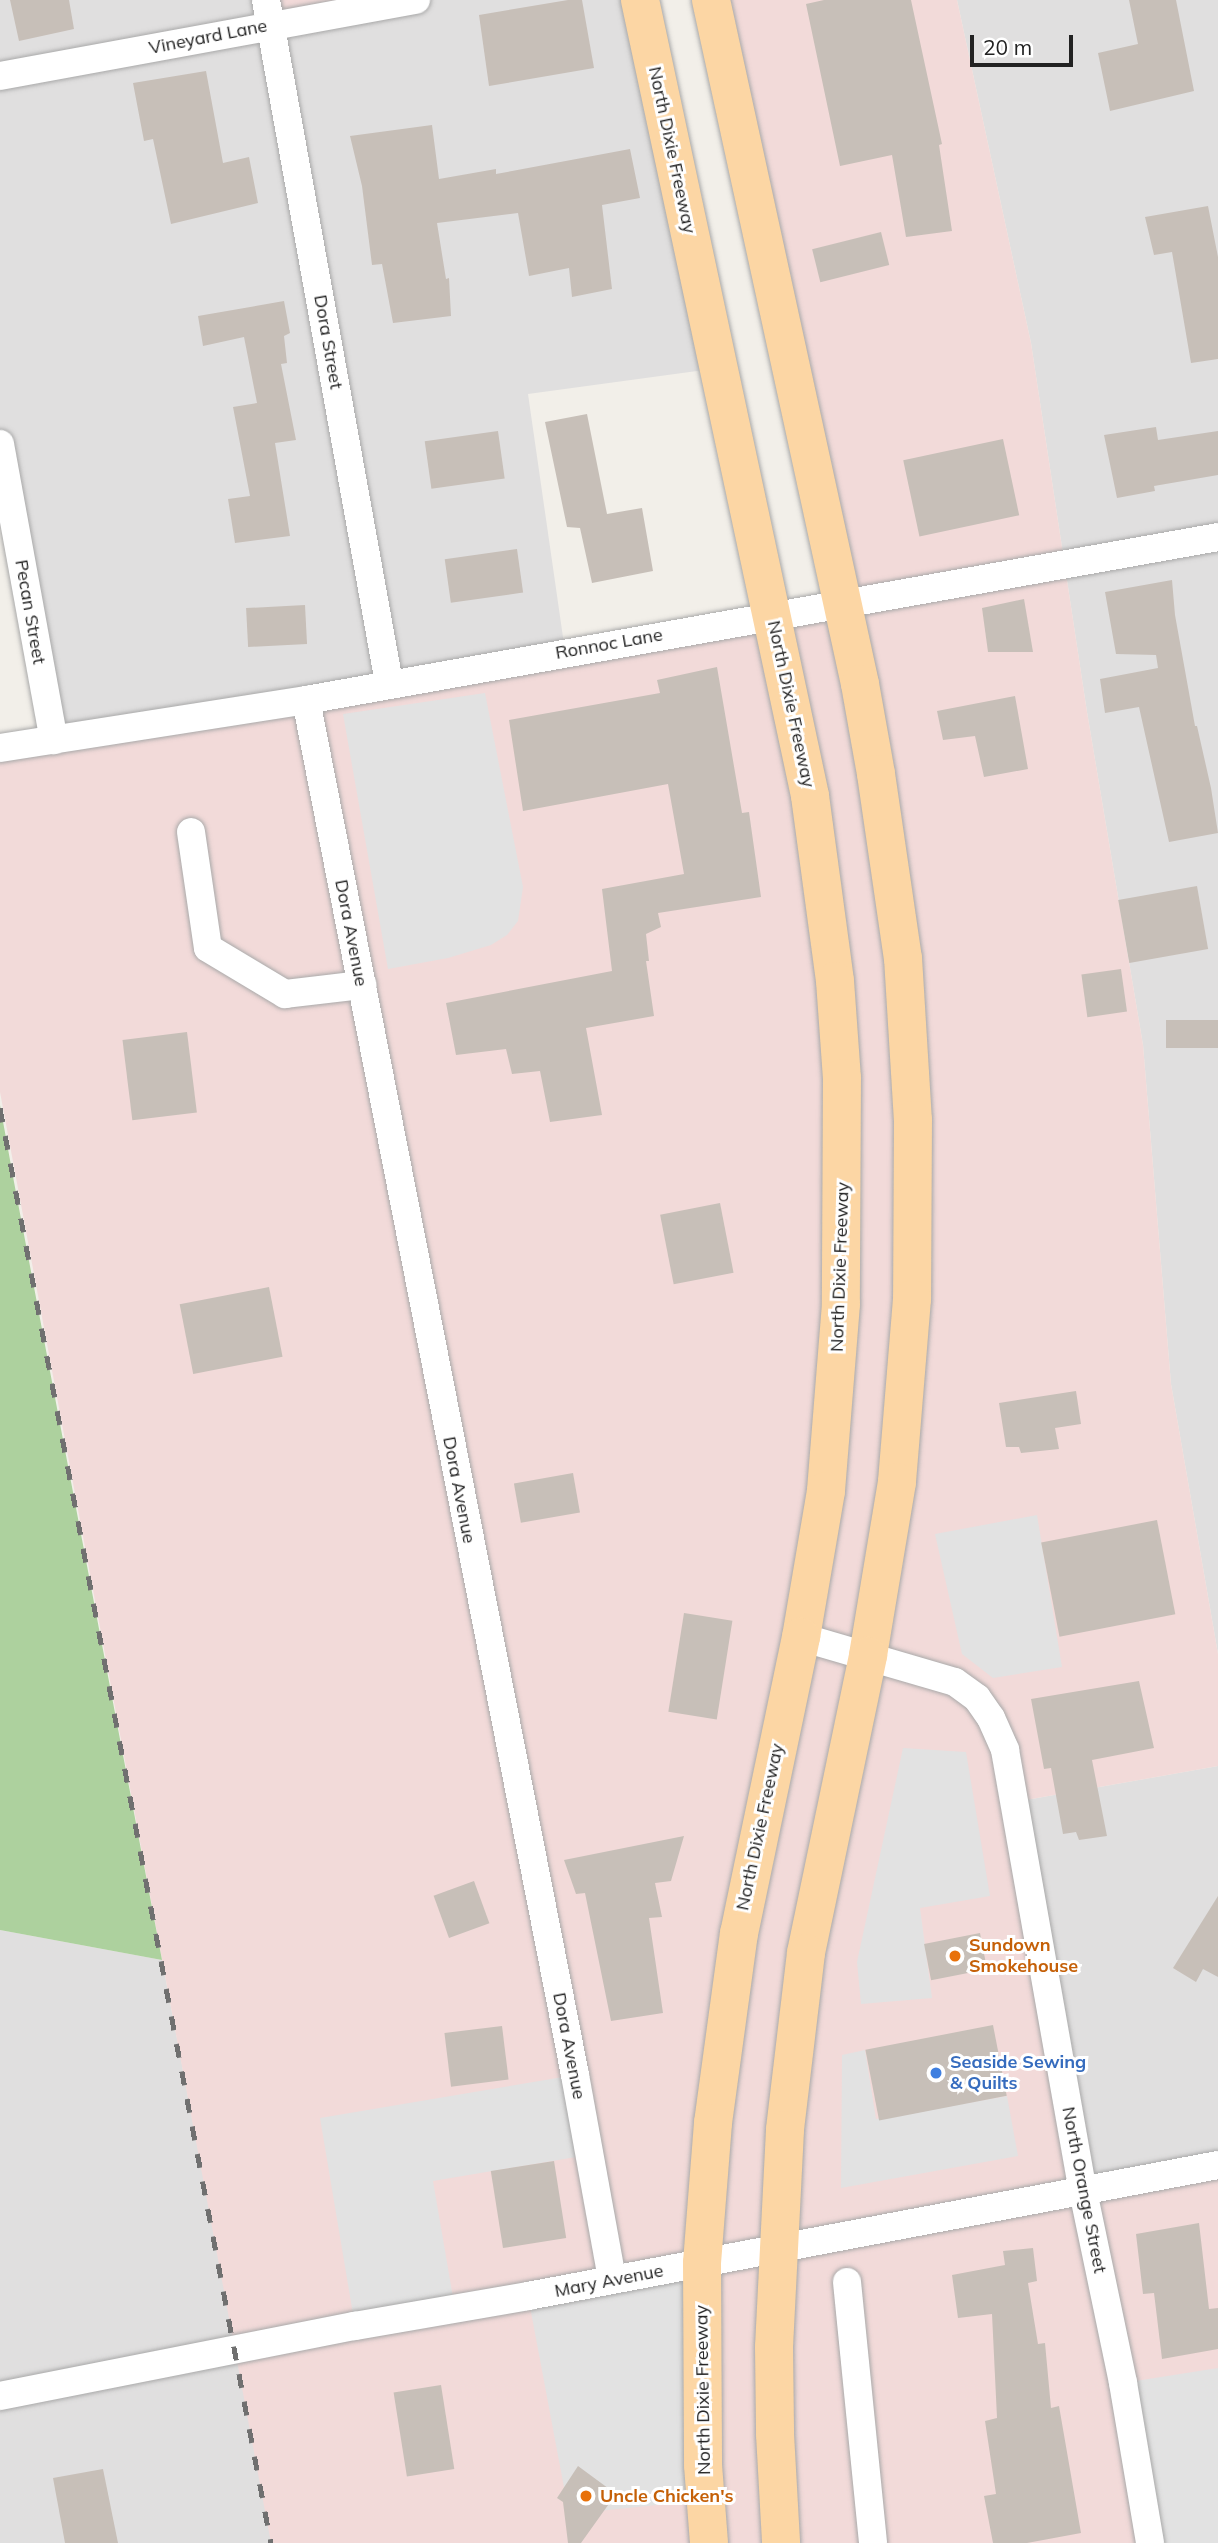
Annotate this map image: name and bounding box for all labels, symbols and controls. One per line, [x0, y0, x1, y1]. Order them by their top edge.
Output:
street label: Vineyard Lane [147, 15, 269, 59]
scale bar [973, 21, 1076, 65]
text: 20 m [983, 34, 1032, 60]
street label: North Dixie Freeway [644, 65, 700, 235]
street label: Dora Street [309, 293, 347, 391]
street label: Pecan Street [10, 558, 50, 666]
street label: North Dixie Freeway [763, 619, 819, 789]
street label: Ronnoc Lane [554, 624, 664, 664]
street label: Dora Avenue [330, 878, 372, 988]
street label: North Dixie Freeway [826, 1182, 854, 1352]
street label: Dora Avenue [438, 1435, 480, 1545]
street label: North Dixie Freeway [732, 1742, 788, 1912]
place label: Sundown Smokehouse [969, 1935, 1078, 1978]
marker: Sundown Smokehouse [947, 1948, 963, 1964]
street label: Dora Avenue [548, 1991, 590, 2101]
place label: Seaside Sewing & Quilts [950, 2052, 1086, 2094]
marker: Seaside Sewing & Quilts [928, 2065, 944, 2081]
street label: North Orange Street [1057, 2105, 1111, 2275]
street label: Mary Avenue [553, 2260, 665, 2302]
street label: North Dixie Freeway [691, 2305, 715, 2475]
place label: Uncle Chicken's [600, 2485, 734, 2507]
marker: Uncle Chicken's [578, 2488, 594, 2504]

